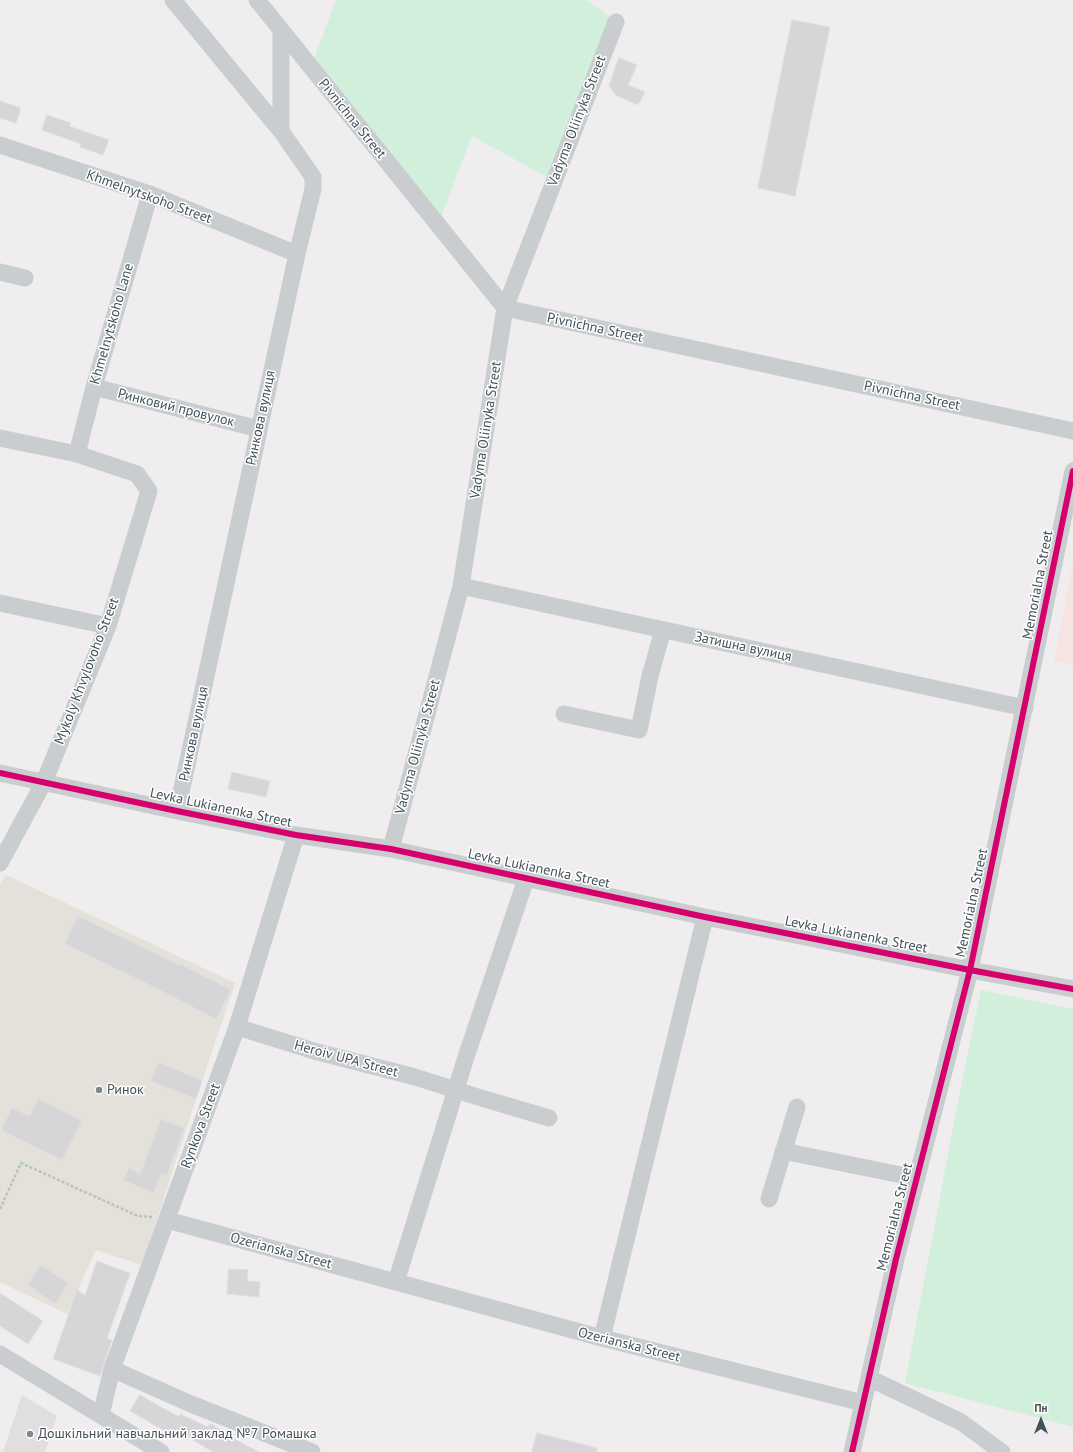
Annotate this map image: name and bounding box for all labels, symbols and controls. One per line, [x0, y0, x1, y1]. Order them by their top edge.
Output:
street label: Vadyma Oliinyka Street [544, 53, 610, 189]
street label: Pivnichna Street [315, 76, 389, 162]
street label: Khmelnytskoho Street [84, 166, 214, 228]
street label: Khmelnytskoho Lane [87, 262, 137, 386]
street label: Pivnichna Street [545, 310, 645, 346]
street label: Vadyma Oliinyka Street [467, 360, 505, 500]
street label: Ринкова вулиця [243, 369, 279, 467]
street label: Pivnichna Street [862, 378, 962, 414]
street label: Ринковий провулок [116, 385, 236, 431]
street label: Memorialna Street [1019, 529, 1057, 641]
street label: Mykoly Khvylovoho Street [51, 595, 123, 747]
street label: Затишна вулиця [693, 629, 793, 665]
street label: Vadyma Oliinyka Street [392, 678, 444, 816]
street label: Ринкова вулиця [176, 685, 212, 783]
street label: Levka Lukianenka Street [148, 785, 294, 831]
street label: Levka Lukianenka Street [466, 846, 612, 892]
street label: Memorialna Street [952, 847, 992, 959]
street label: Levka Lukianenka Street [783, 913, 929, 957]
street label: Heroiv UPA Street [292, 1037, 400, 1081]
street label: Rynkova Street [178, 1081, 224, 1171]
place label: Ринок [107, 1082, 144, 1098]
marker: Ринок [94, 1085, 104, 1095]
street label: Memorialna Street [873, 1161, 917, 1273]
street label: Ozerianska Street [228, 1229, 334, 1273]
street label: Ozerianska Street [576, 1324, 682, 1366]
north arrow [1021, 1400, 1061, 1440]
text: Пн [1035, 1401, 1047, 1415]
place label: Дошкільний навчальний заклад №7 Ромашка [38, 1426, 317, 1442]
marker: Дошкільний навчальний заклад №7 Ромашка [25, 1429, 35, 1439]

